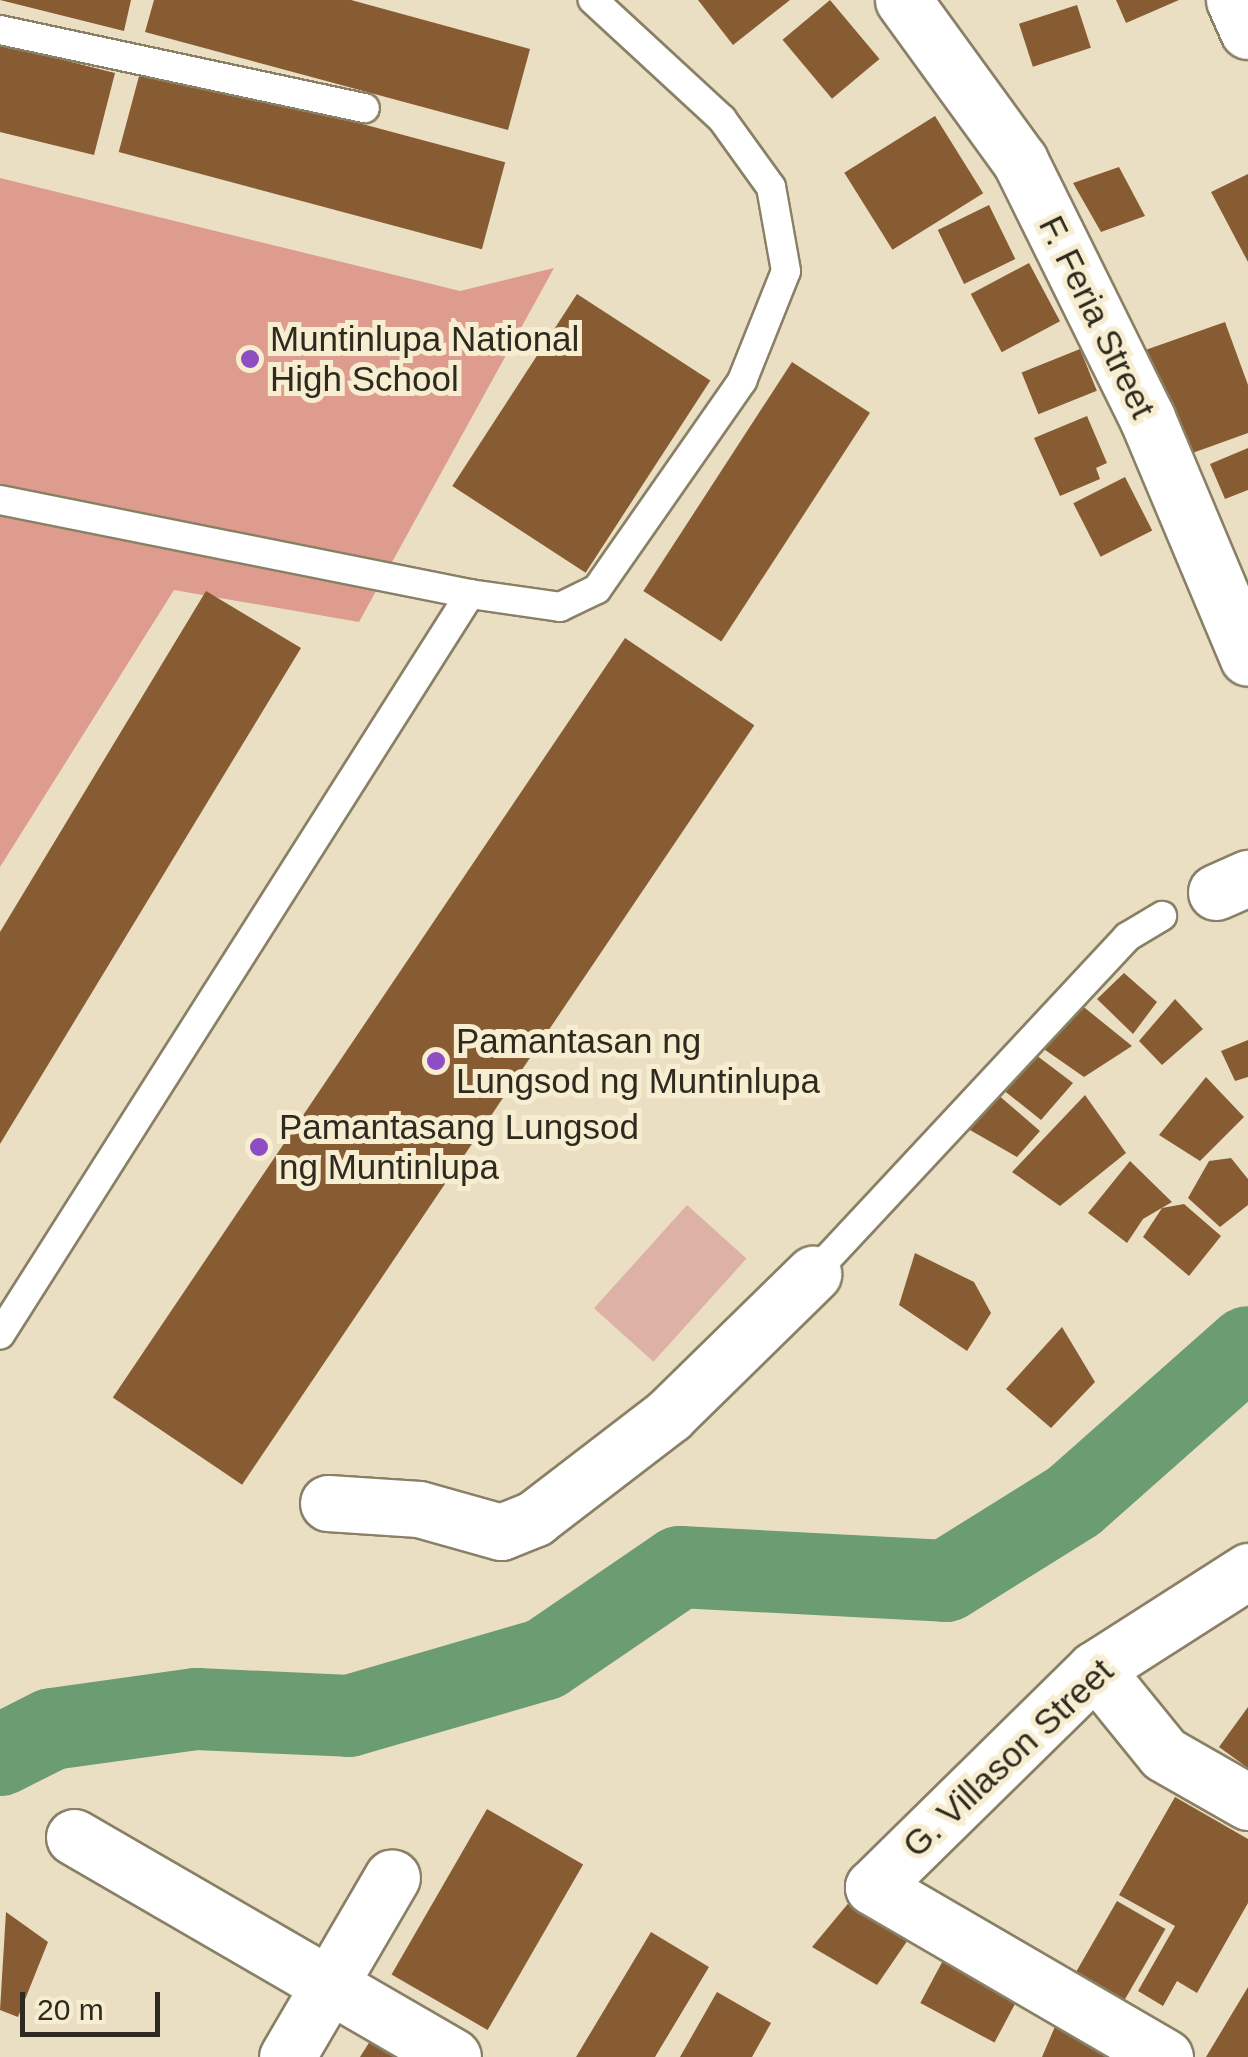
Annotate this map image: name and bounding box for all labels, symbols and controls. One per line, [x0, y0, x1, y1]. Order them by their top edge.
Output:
street label: F. Feria Street [1030, 209, 1164, 425]
place label: Muntinlupa National High School [270, 318, 579, 400]
marker: Muntinlupa National High School [239, 348, 261, 370]
place label: Pamantasan ng Lungsod ng Muntinlupa [456, 1020, 820, 1102]
marker: Pamantasan ng Lungsod ng Muntinlupa [425, 1050, 447, 1072]
place label: Pamantasang Lungsod ng Muntinlupa [279, 1106, 639, 1188]
marker: Pamantasang Lungsod ng Muntinlupa [248, 1136, 270, 1158]
street label: G. Villason Street [894, 1650, 1122, 1866]
scale bar [25, 1972, 165, 2034]
text: 20 m [37, 1993, 104, 2026]

